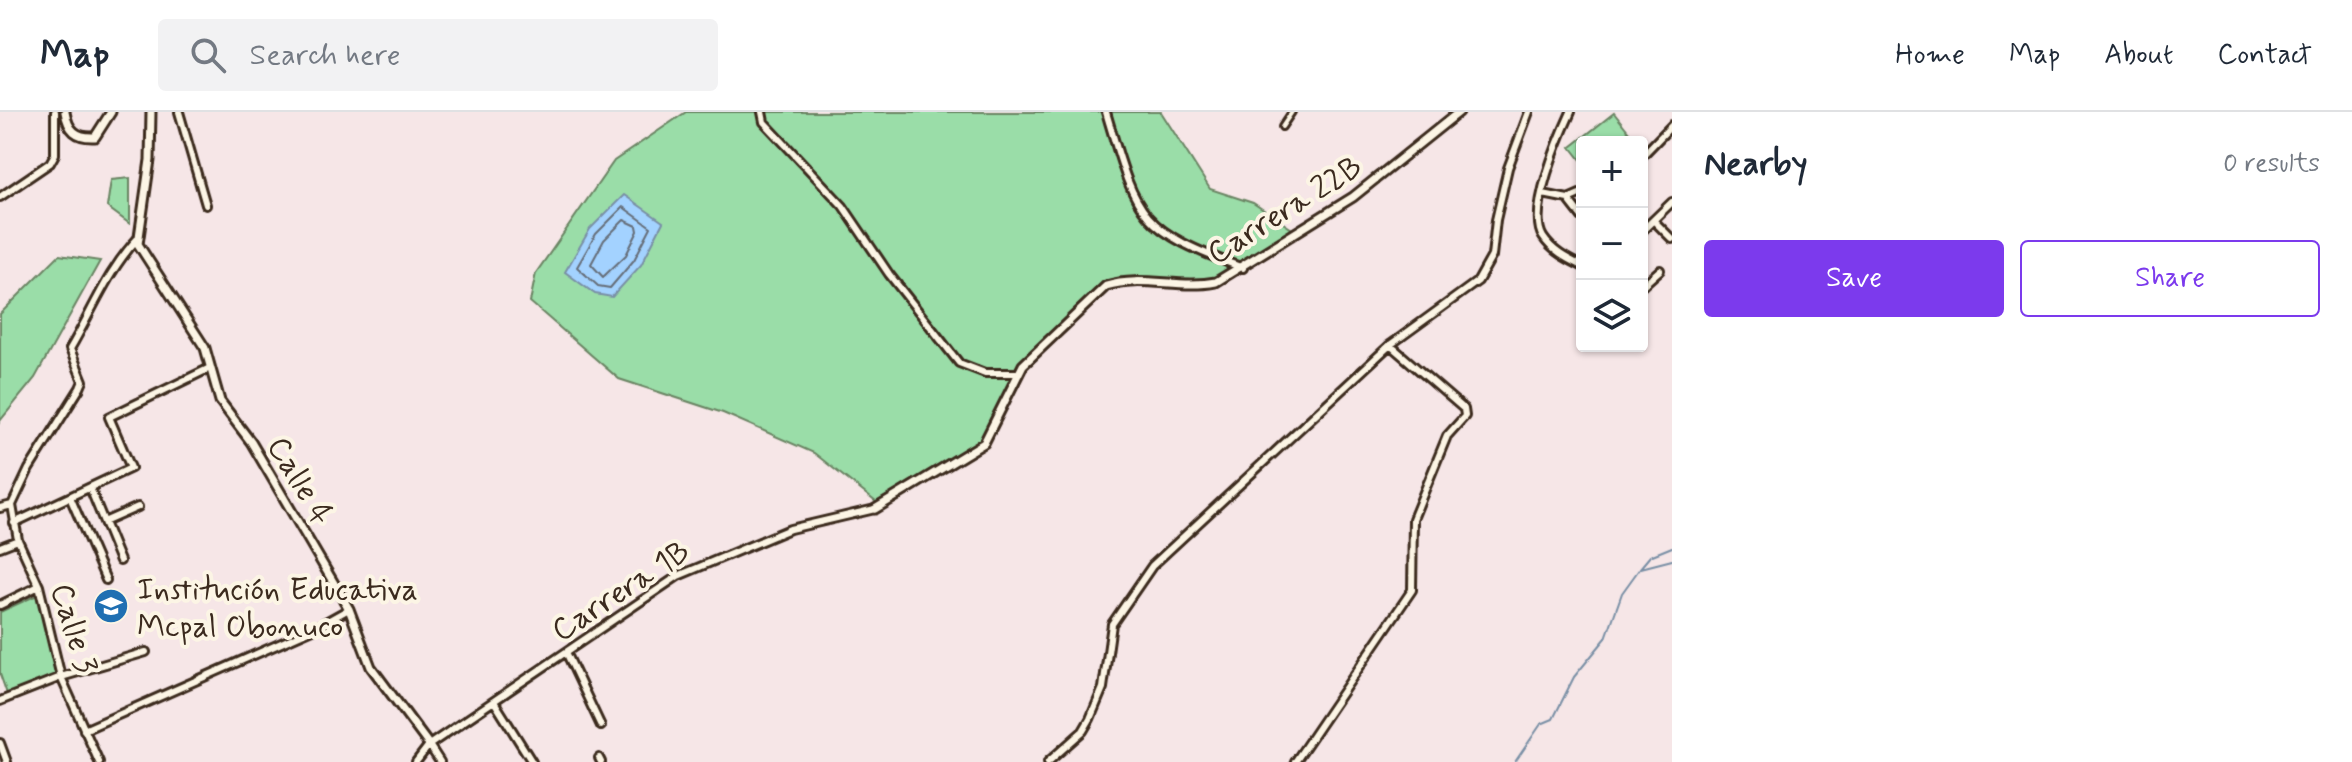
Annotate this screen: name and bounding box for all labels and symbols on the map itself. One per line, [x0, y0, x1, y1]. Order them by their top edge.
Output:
street label: Carrera 22B [1200, 147, 1370, 275]
street label: Calle 4 [257, 429, 342, 533]
street label: Carrera 1B [544, 531, 698, 652]
place label: Institución Educativa Mcpal Obonuco [137, 569, 418, 648]
street label: Calle 3 [40, 578, 107, 679]
school or university icon: Institución Educativa Mcpal Obonuco [92, 587, 130, 625]

